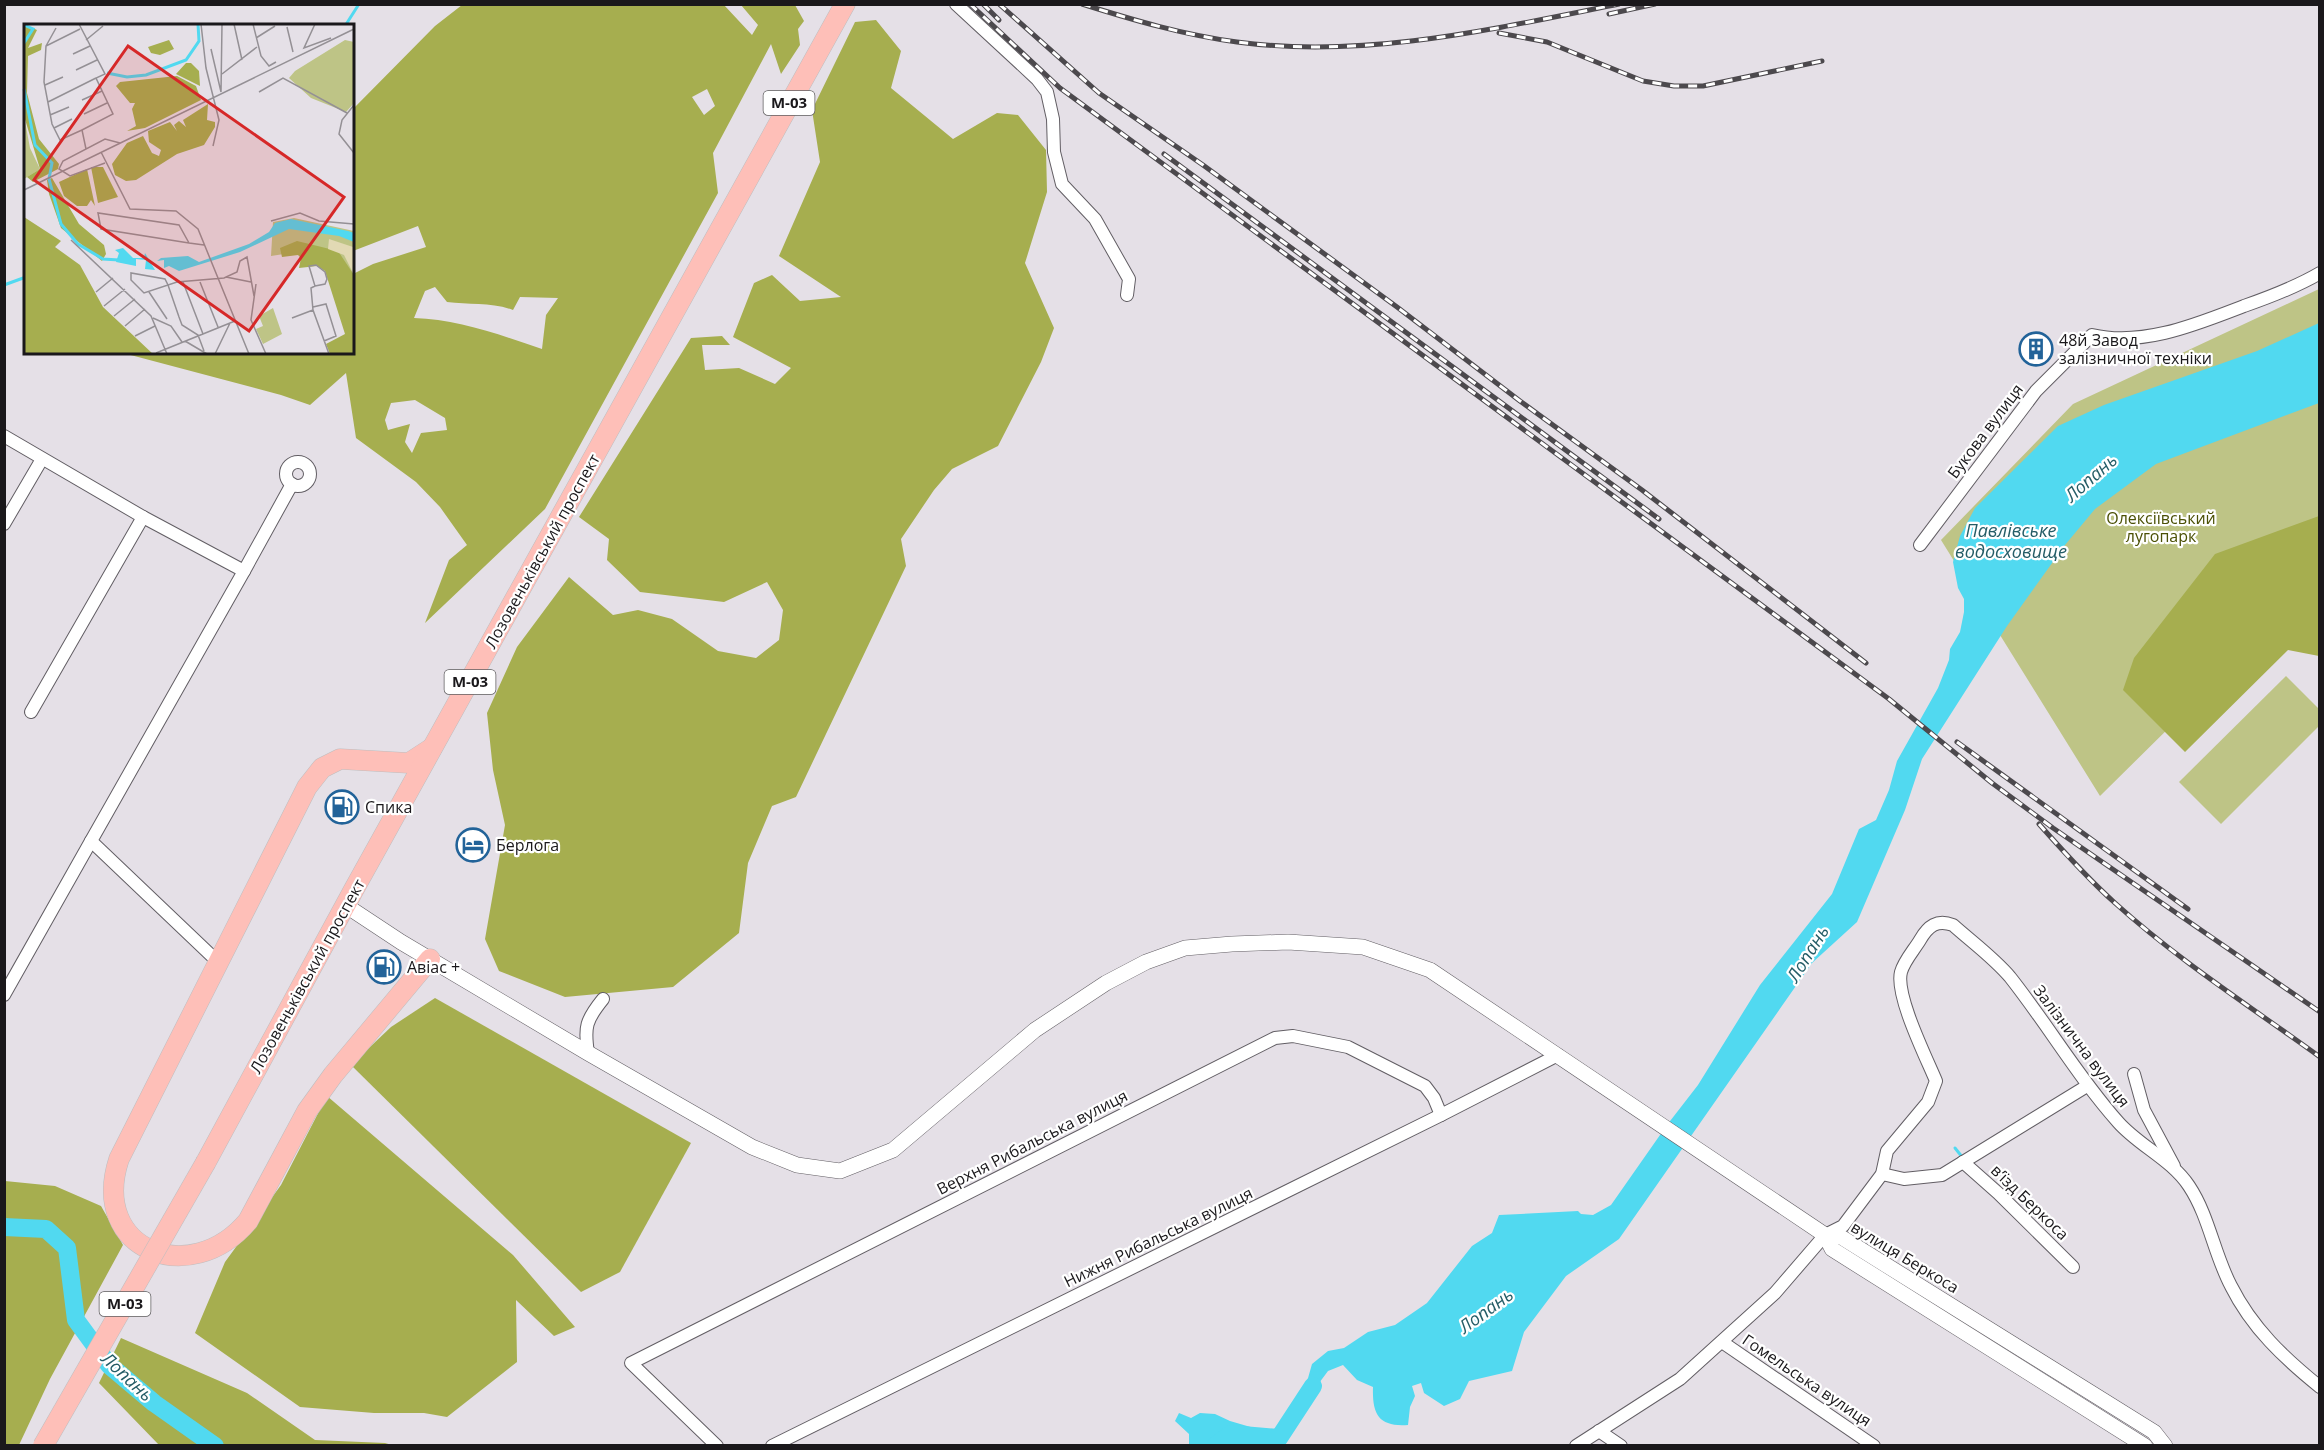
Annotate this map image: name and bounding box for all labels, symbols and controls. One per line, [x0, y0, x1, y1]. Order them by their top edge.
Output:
inset map [24, 24, 354, 354]
road number: М-03 [764, 91, 814, 115]
place label: 48й Завод залізничної техніки [2059, 329, 2212, 369]
building icon: 48й Завод залізничної техніки [2018, 331, 2054, 367]
street label: Букова вулиця [1942, 379, 2028, 483]
water label: Лопань [2058, 448, 2122, 507]
street label: Лозовеньківський проспект [479, 449, 605, 652]
park label: Олексіївський лугопарк [2106, 507, 2216, 547]
water label: Павлівське водосховище [1955, 518, 2067, 563]
road number: М-03 [444, 670, 496, 694]
fuel station icon: Спика [324, 789, 360, 825]
place label: Спика [365, 796, 412, 818]
hotel icon: Берлога [455, 827, 491, 863]
place label: Берлога [496, 834, 559, 856]
street label: Лозовеньківський проспект [244, 874, 370, 1077]
water label: Лопань [1780, 921, 1834, 987]
fuel station icon: Авiас + [366, 949, 402, 985]
place label: Авiас + [407, 956, 460, 978]
street label: Залізнична вулиця [2029, 980, 2135, 1112]
street label: Верхня Рибальська вулиця [933, 1084, 1131, 1200]
street label: в’їзд Беркоса [1986, 1159, 2074, 1245]
street label: Нижня Рибальська вулиця [1060, 1182, 1256, 1292]
street label: вулиця Беркоса [1847, 1216, 1963, 1298]
water label: Лопань [1452, 1282, 1518, 1339]
road number: М-03 [100, 1292, 150, 1316]
street label: Гомельська вулиця [1738, 1329, 1876, 1431]
water label: Лопань [96, 1346, 159, 1406]

